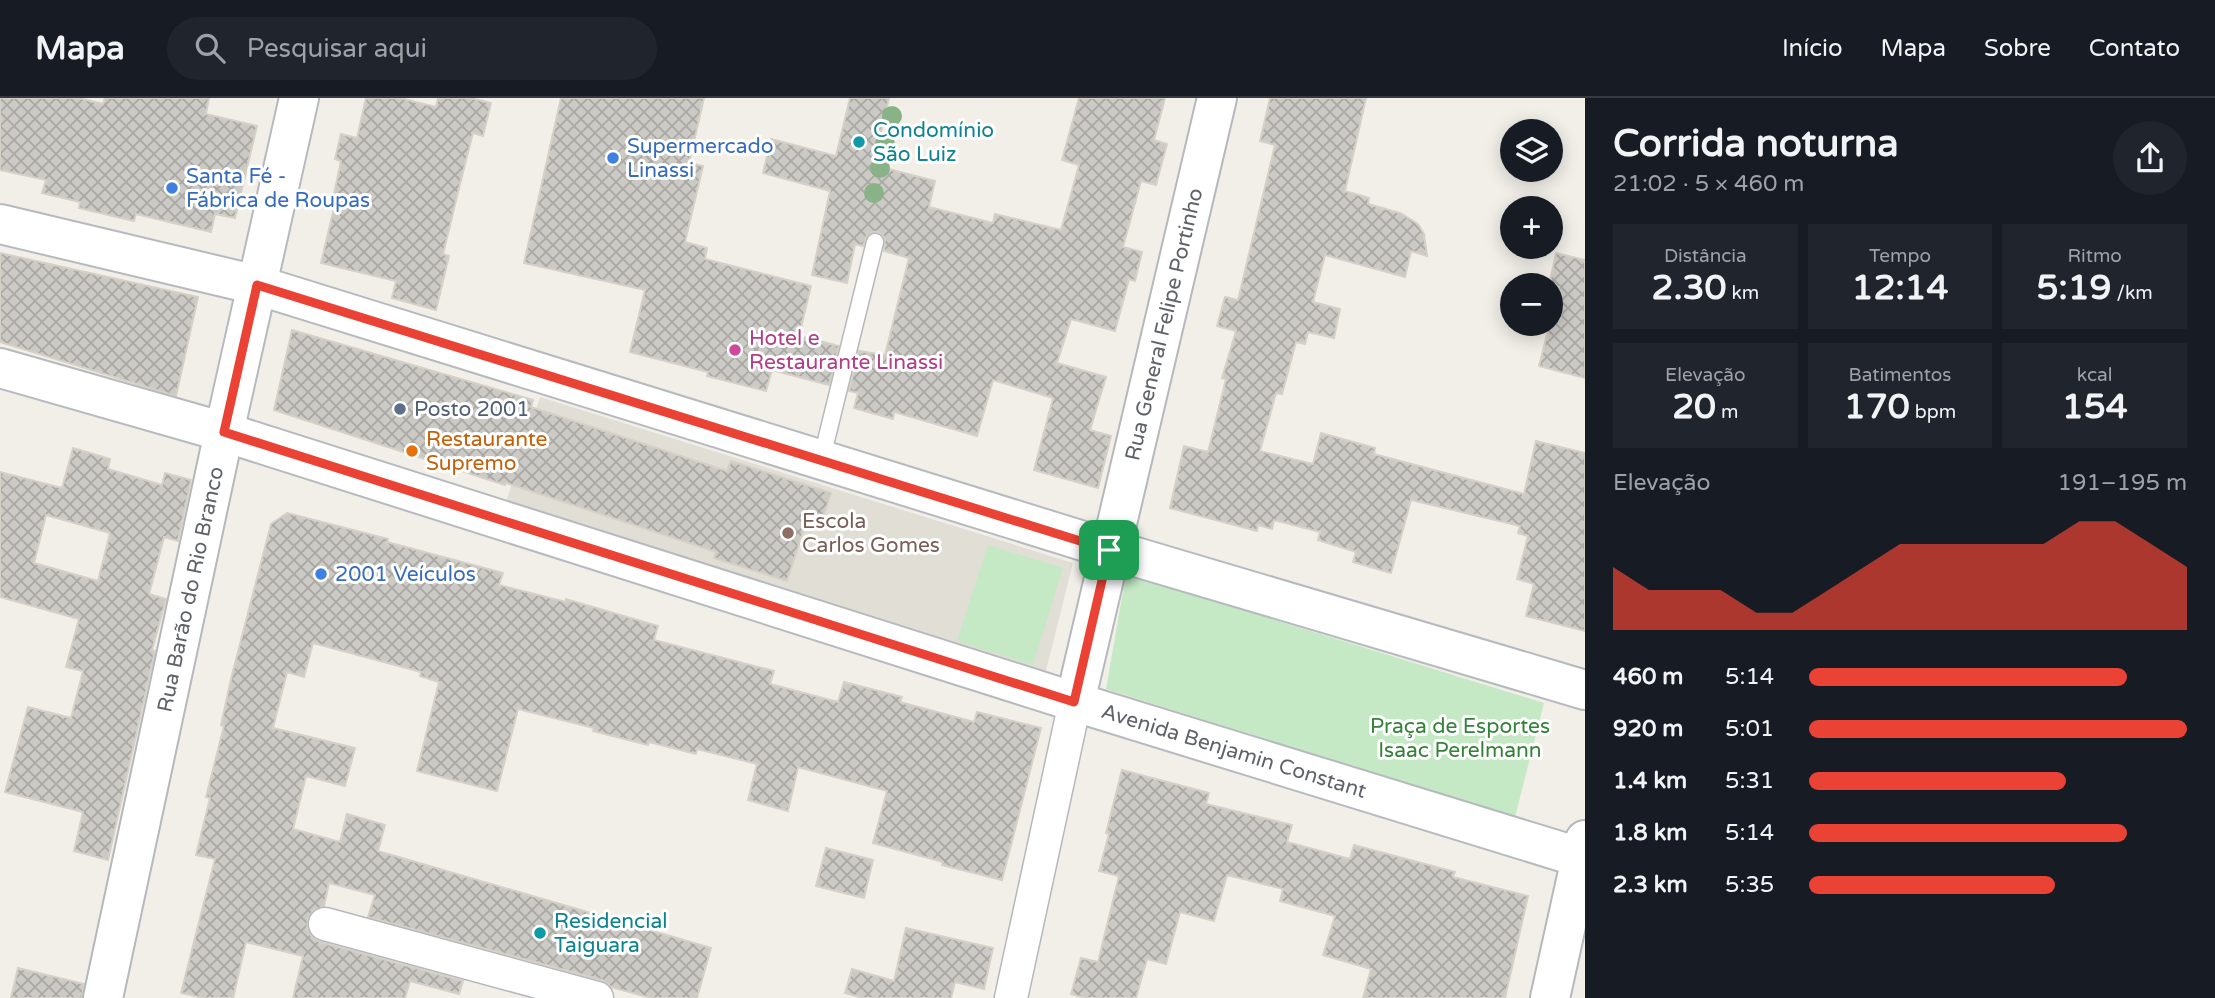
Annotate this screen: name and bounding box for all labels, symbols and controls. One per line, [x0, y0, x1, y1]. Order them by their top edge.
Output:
search box [167, 17, 657, 80]
text: Mapa [35, 29, 125, 68]
icon: search [191, 29, 229, 67]
text: Pesquisar aqui [247, 33, 427, 64]
text: Início [1782, 34, 1843, 63]
text: Mapa [1881, 34, 1946, 63]
text: Sobre [1984, 34, 2051, 63]
text: Contato [2089, 34, 2180, 63]
place label: Condomínio São Luiz [873, 118, 994, 167]
map controls [1500, 119, 1563, 336]
button: layers [1500, 119, 1563, 182]
text: Corrida noturna [1613, 121, 1899, 167]
button: share [2113, 121, 2187, 195]
place label: Supermercado Linassi [627, 134, 774, 183]
marker: Condomínio São Luiz [851, 134, 867, 150]
marker: Supermercado Linassi [605, 150, 621, 166]
place label: Santa Fé - Fábrica de Roupas [186, 164, 370, 213]
text: 21:02 · 5 × 460 m [1613, 170, 1804, 198]
marker: Santa Fé - Fábrica de Roupas [164, 180, 180, 196]
street label: Rua General Felipe Portinho [1120, 186, 1208, 463]
button: + [1500, 196, 1563, 259]
text: Distância [1664, 245, 1747, 267]
text: Tempo [1869, 245, 1931, 267]
text: Ritmo [2067, 245, 2122, 267]
text: 2.30 [1651, 267, 1726, 309]
text: 12:14 [1851, 267, 1949, 309]
text: 5:19 [2037, 267, 2112, 309]
button: − [1500, 273, 1563, 336]
text: km [1726, 282, 1759, 304]
text: /km [2112, 282, 2153, 304]
place label: Hotel e Restaurante Linassi [749, 326, 943, 375]
marker: Hotel e Restaurante Linassi [727, 342, 743, 358]
text: Elevação [1665, 364, 1746, 386]
text: Batimentos [1849, 364, 1951, 386]
text: kcal [2077, 364, 2113, 386]
text: 20 [1672, 386, 1716, 428]
text: 170 [1844, 386, 1910, 428]
text: 154 [2062, 386, 2128, 428]
place label: Posto 2001 [414, 397, 529, 422]
marker: Posto 2001 [392, 401, 408, 417]
text: m [1716, 401, 1739, 423]
text: bpm [1910, 401, 1956, 423]
place label: Restaurante Supremo [426, 427, 548, 476]
marker: Restaurante Supremo [404, 443, 420, 459]
street label: Rua Barão do Rio Branco [152, 464, 229, 714]
text: Elevação [1613, 469, 1710, 497]
text: 191–195 m [2058, 469, 2187, 497]
place label: Escola Carlos Gomes [802, 509, 940, 558]
pin [1079, 520, 1139, 580]
marker: Escola Carlos Gomes [780, 525, 796, 541]
icon: arrive [1090, 531, 1128, 569]
place label: 2001 Veículos [335, 562, 476, 587]
marker: 2001 Veículos [313, 566, 329, 582]
text: 460 m [1613, 663, 1683, 691]
text: 5:14 [1725, 663, 1774, 691]
street label: Avenida Benjamin Constant [1098, 699, 1369, 804]
park label: Praça de Esportes Isaac Perelmann [1370, 714, 1550, 763]
text: 920 m [1613, 715, 1683, 743]
text: 5:01 [1725, 715, 1774, 743]
text: 1.4 km [1613, 767, 1687, 795]
text: 5:31 [1725, 767, 1774, 795]
text: 1.8 km [1613, 819, 1687, 847]
text: 5:14 [1725, 819, 1774, 847]
text: 2.3 km [1613, 871, 1688, 899]
text: 5:35 [1725, 871, 1774, 899]
place label: Residencial Taiguara [554, 909, 668, 958]
marker: Residencial Taiguara [532, 925, 548, 941]

